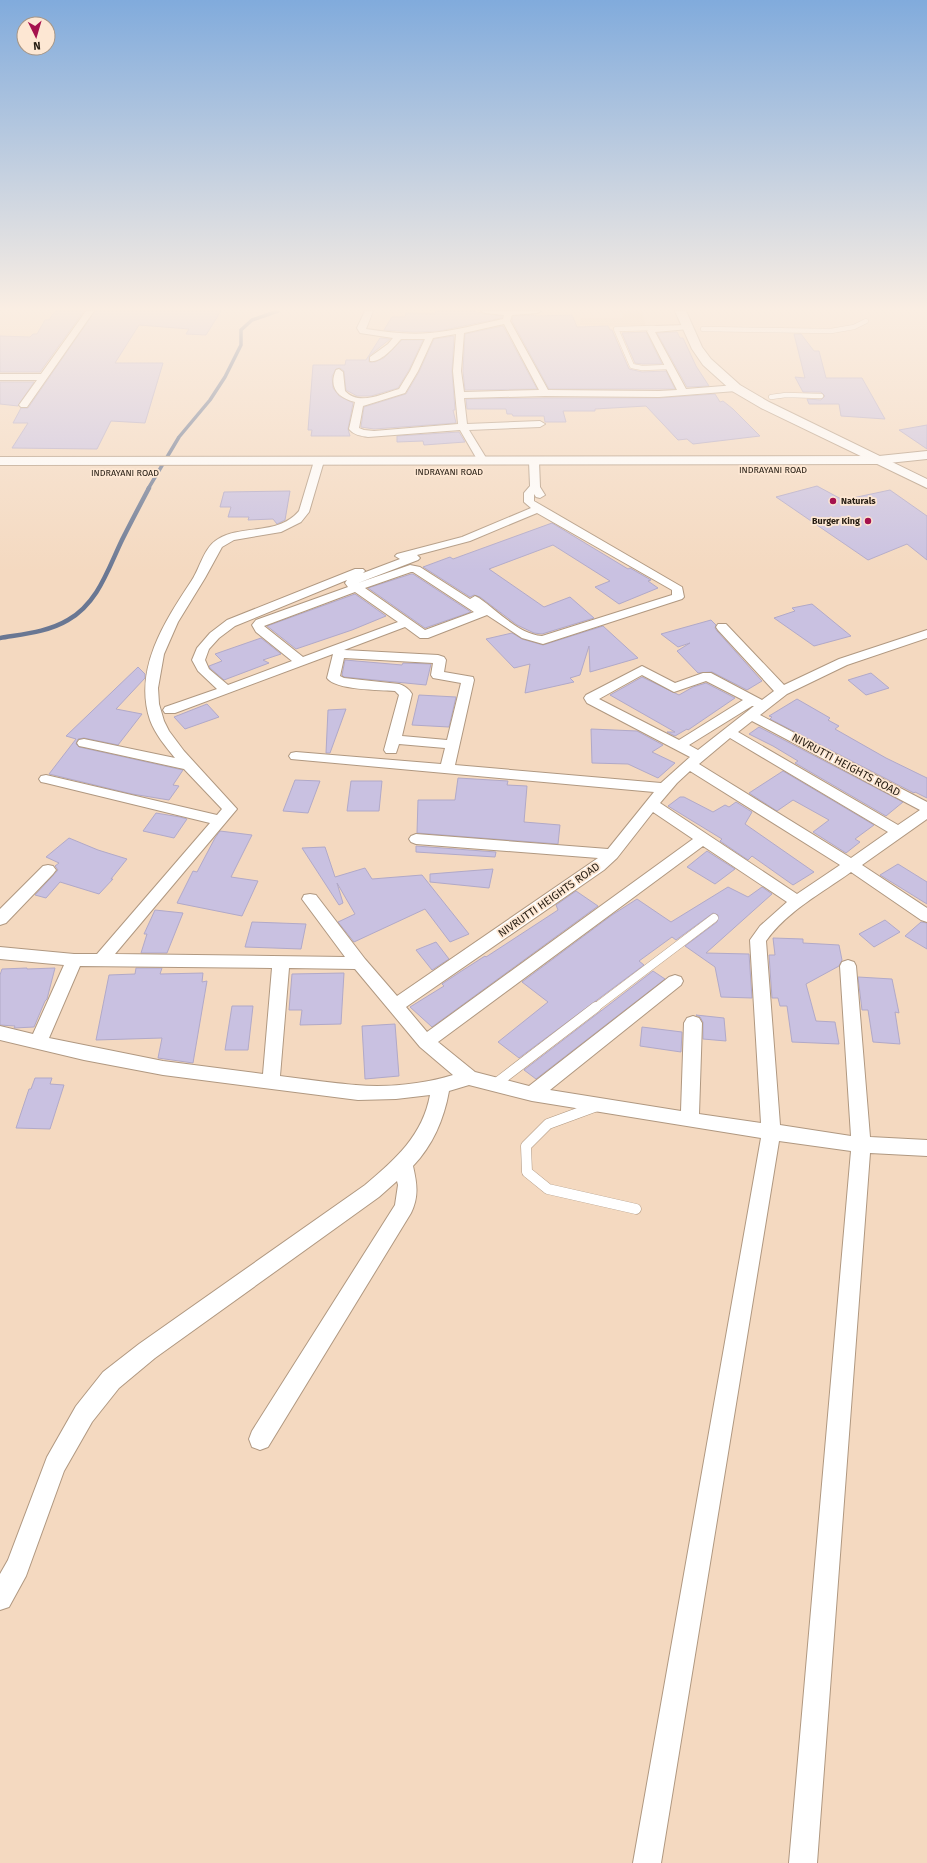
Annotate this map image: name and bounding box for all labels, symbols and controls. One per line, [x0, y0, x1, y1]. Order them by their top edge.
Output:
north arrow [16, 16, 56, 56]
text: N [33, 39, 41, 52]
street label: INDRAYANI ROAD [739, 465, 807, 475]
street label: INDRAYANI ROAD [415, 467, 483, 477]
street label: INDRAYANI ROAD [91, 468, 159, 478]
marker: Naturals [828, 496, 838, 506]
place label: Naturals [841, 496, 876, 506]
place label: Burger King [812, 516, 860, 526]
marker: Burger King [863, 516, 873, 526]
street label: NIVRUTTI HEIGHTS ROAD [789, 731, 903, 799]
street label: NIVRUTTI HEIGHTS ROAD [496, 860, 602, 940]

